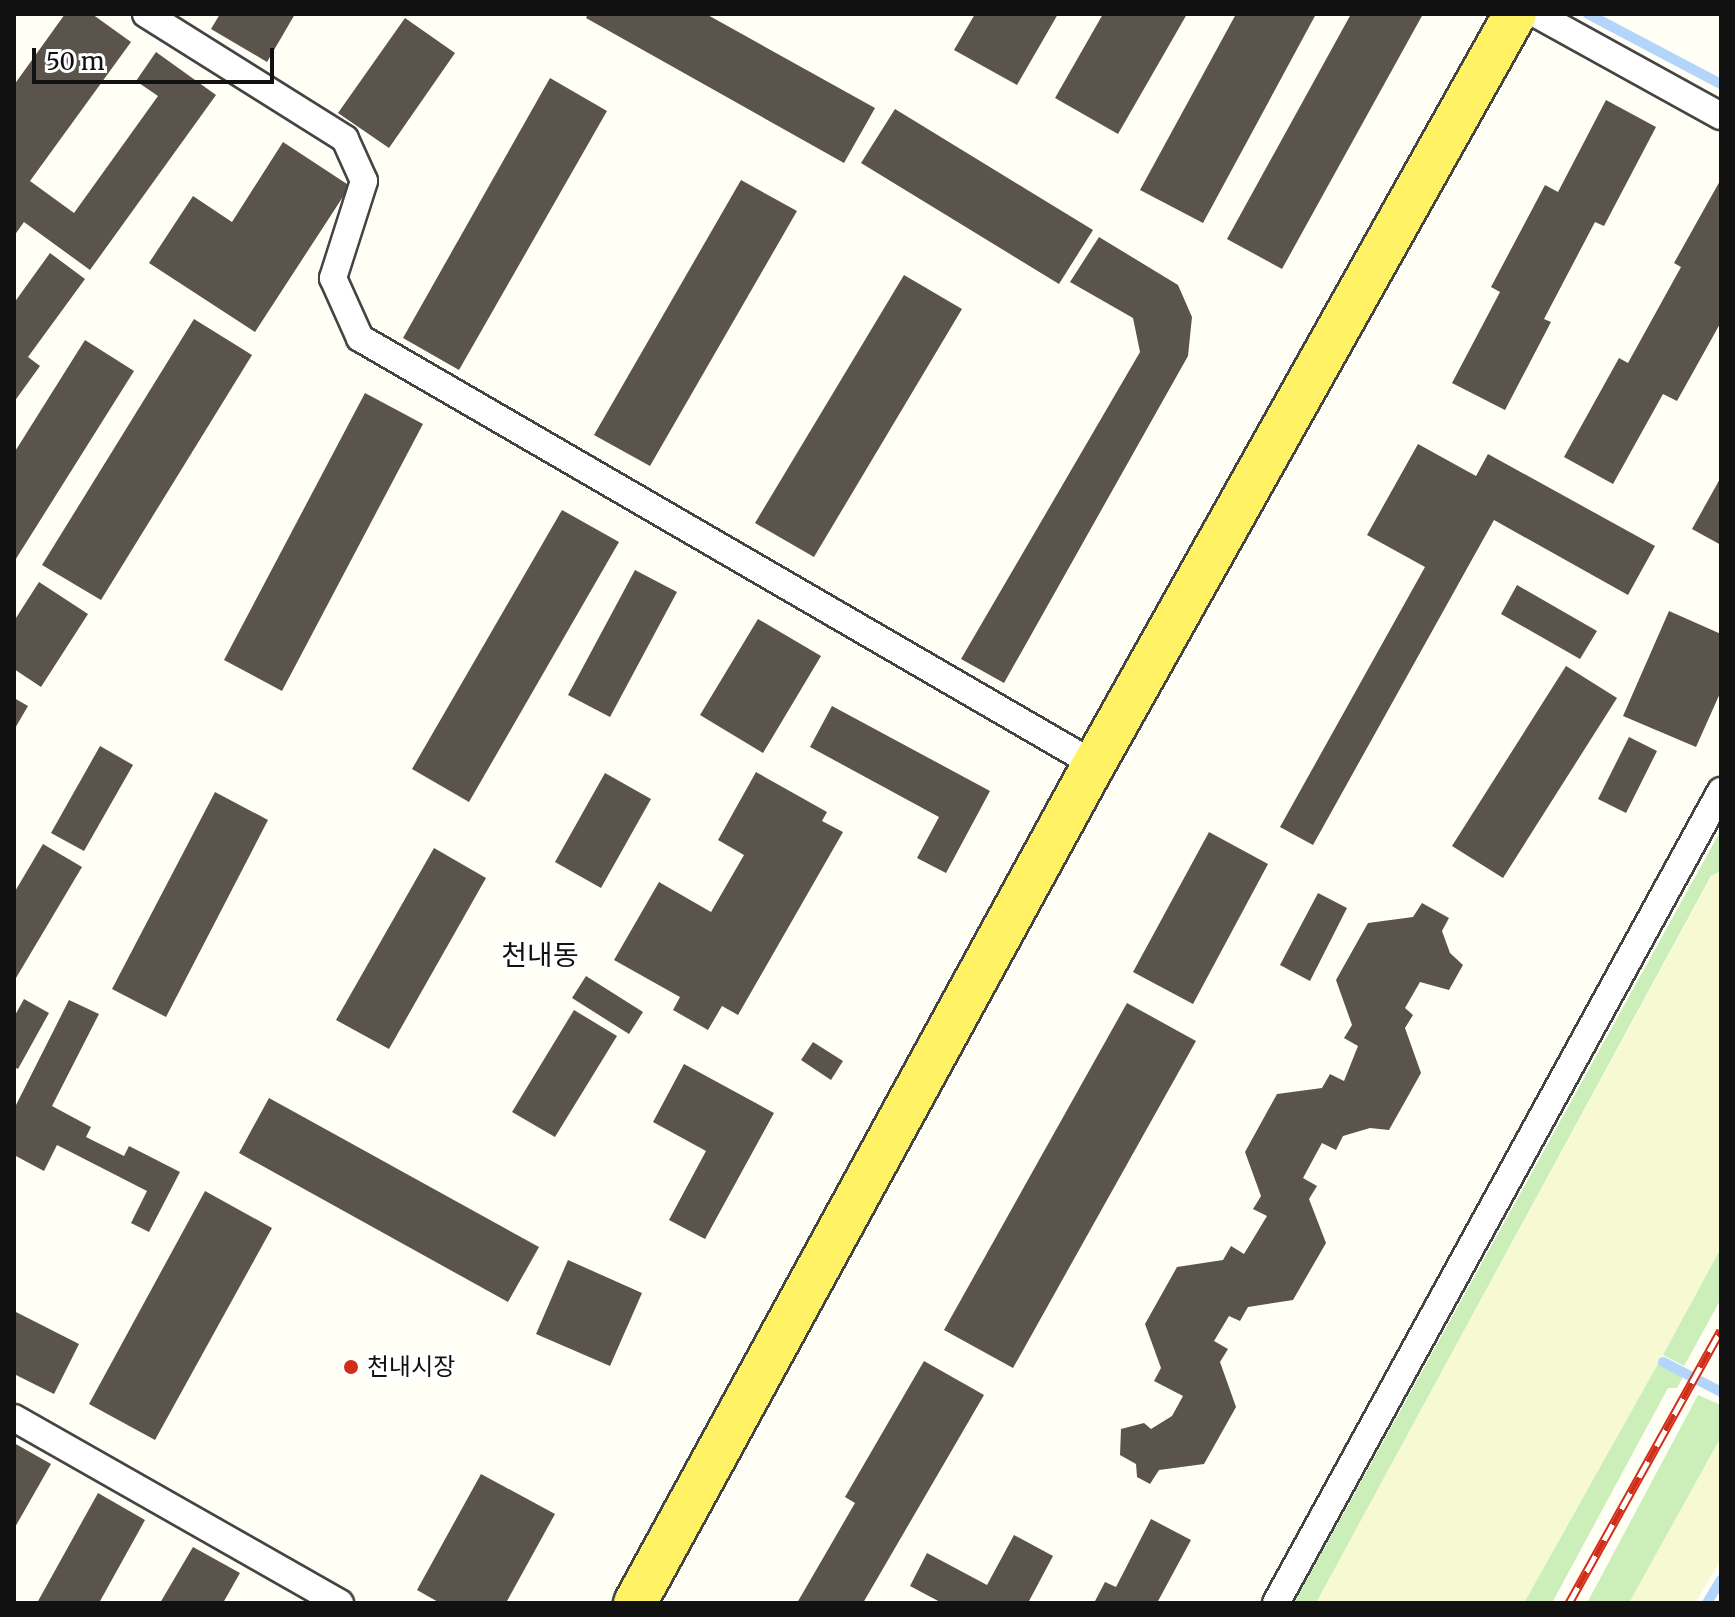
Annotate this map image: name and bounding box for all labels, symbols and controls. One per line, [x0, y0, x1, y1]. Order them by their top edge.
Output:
scale bar [36, 32, 278, 82]
text: 50 m [46, 46, 105, 77]
district label: 천내동 [501, 938, 579, 972]
place label: 천내시장 [367, 1353, 455, 1381]
marker: 천내시장 [342, 1358, 360, 1376]

